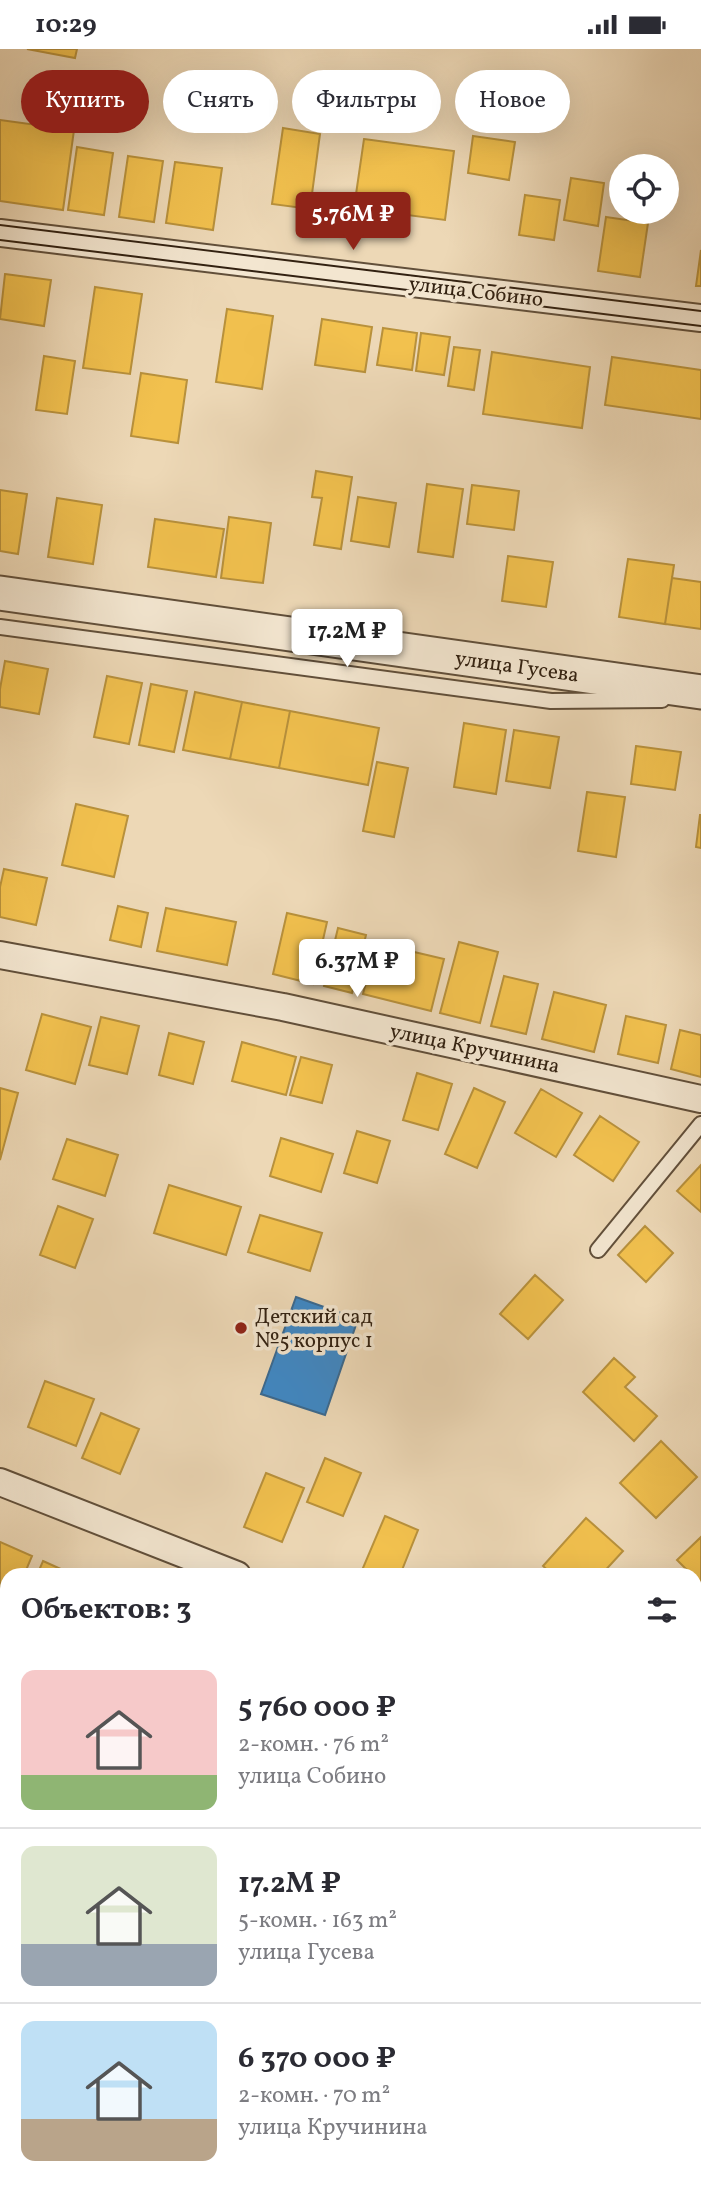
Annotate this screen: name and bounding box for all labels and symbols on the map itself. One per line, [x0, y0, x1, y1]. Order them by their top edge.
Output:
pin: 5.76M ₽ [288, 193, 418, 252]
street label: улица Собино [407, 270, 545, 315]
pin: 17.2M ₽ [282, 609, 412, 669]
street label: улица Гусева [453, 644, 581, 691]
pin: 6.37M ₽ [292, 939, 422, 999]
street label: улица Кручинина [387, 1017, 562, 1082]
place label: Детский сад №5 корпус 1 [255, 1303, 373, 1356]
marker: Детский сад №5 корпус 1 [233, 1320, 249, 1336]

